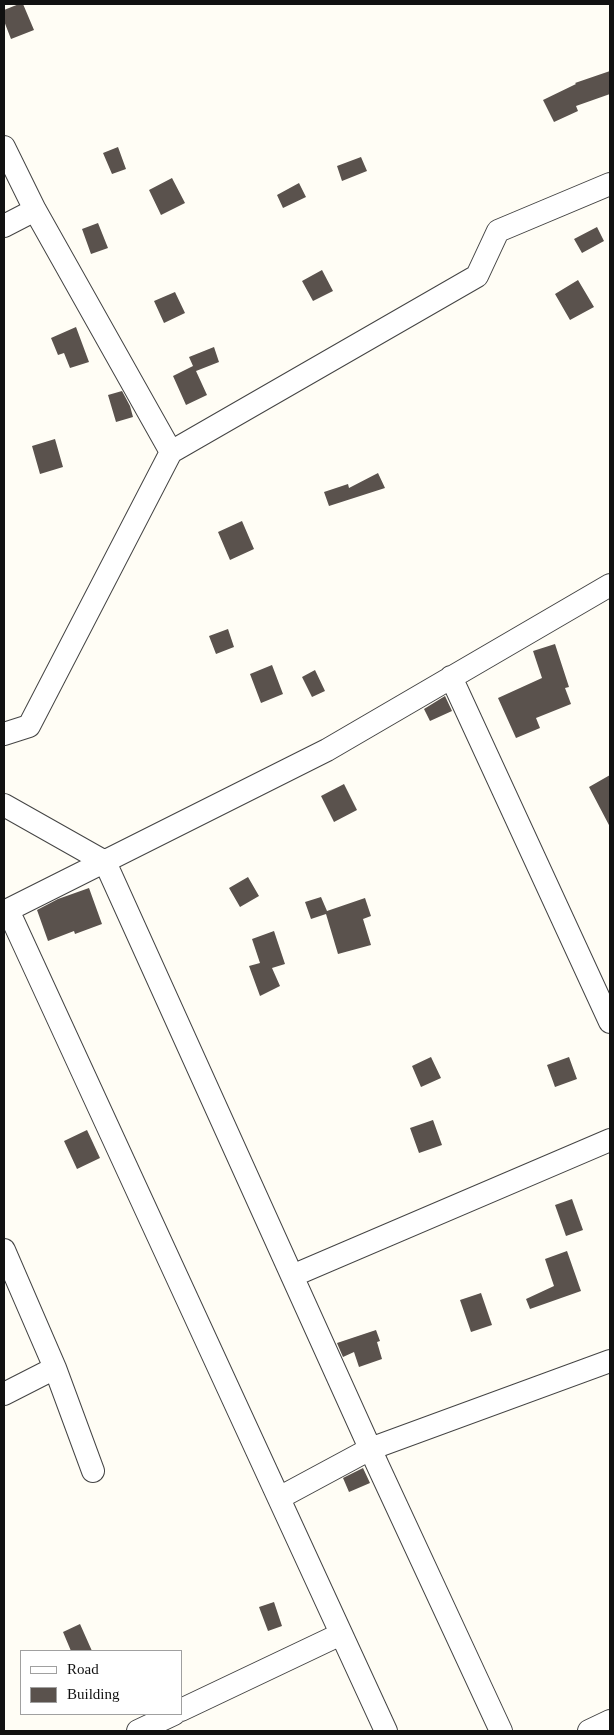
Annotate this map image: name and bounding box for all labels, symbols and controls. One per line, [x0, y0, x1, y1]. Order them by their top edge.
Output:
legend [20, 1650, 182, 1715]
text: Road [67, 1661, 99, 1677]
text: Building [67, 1686, 120, 1702]

